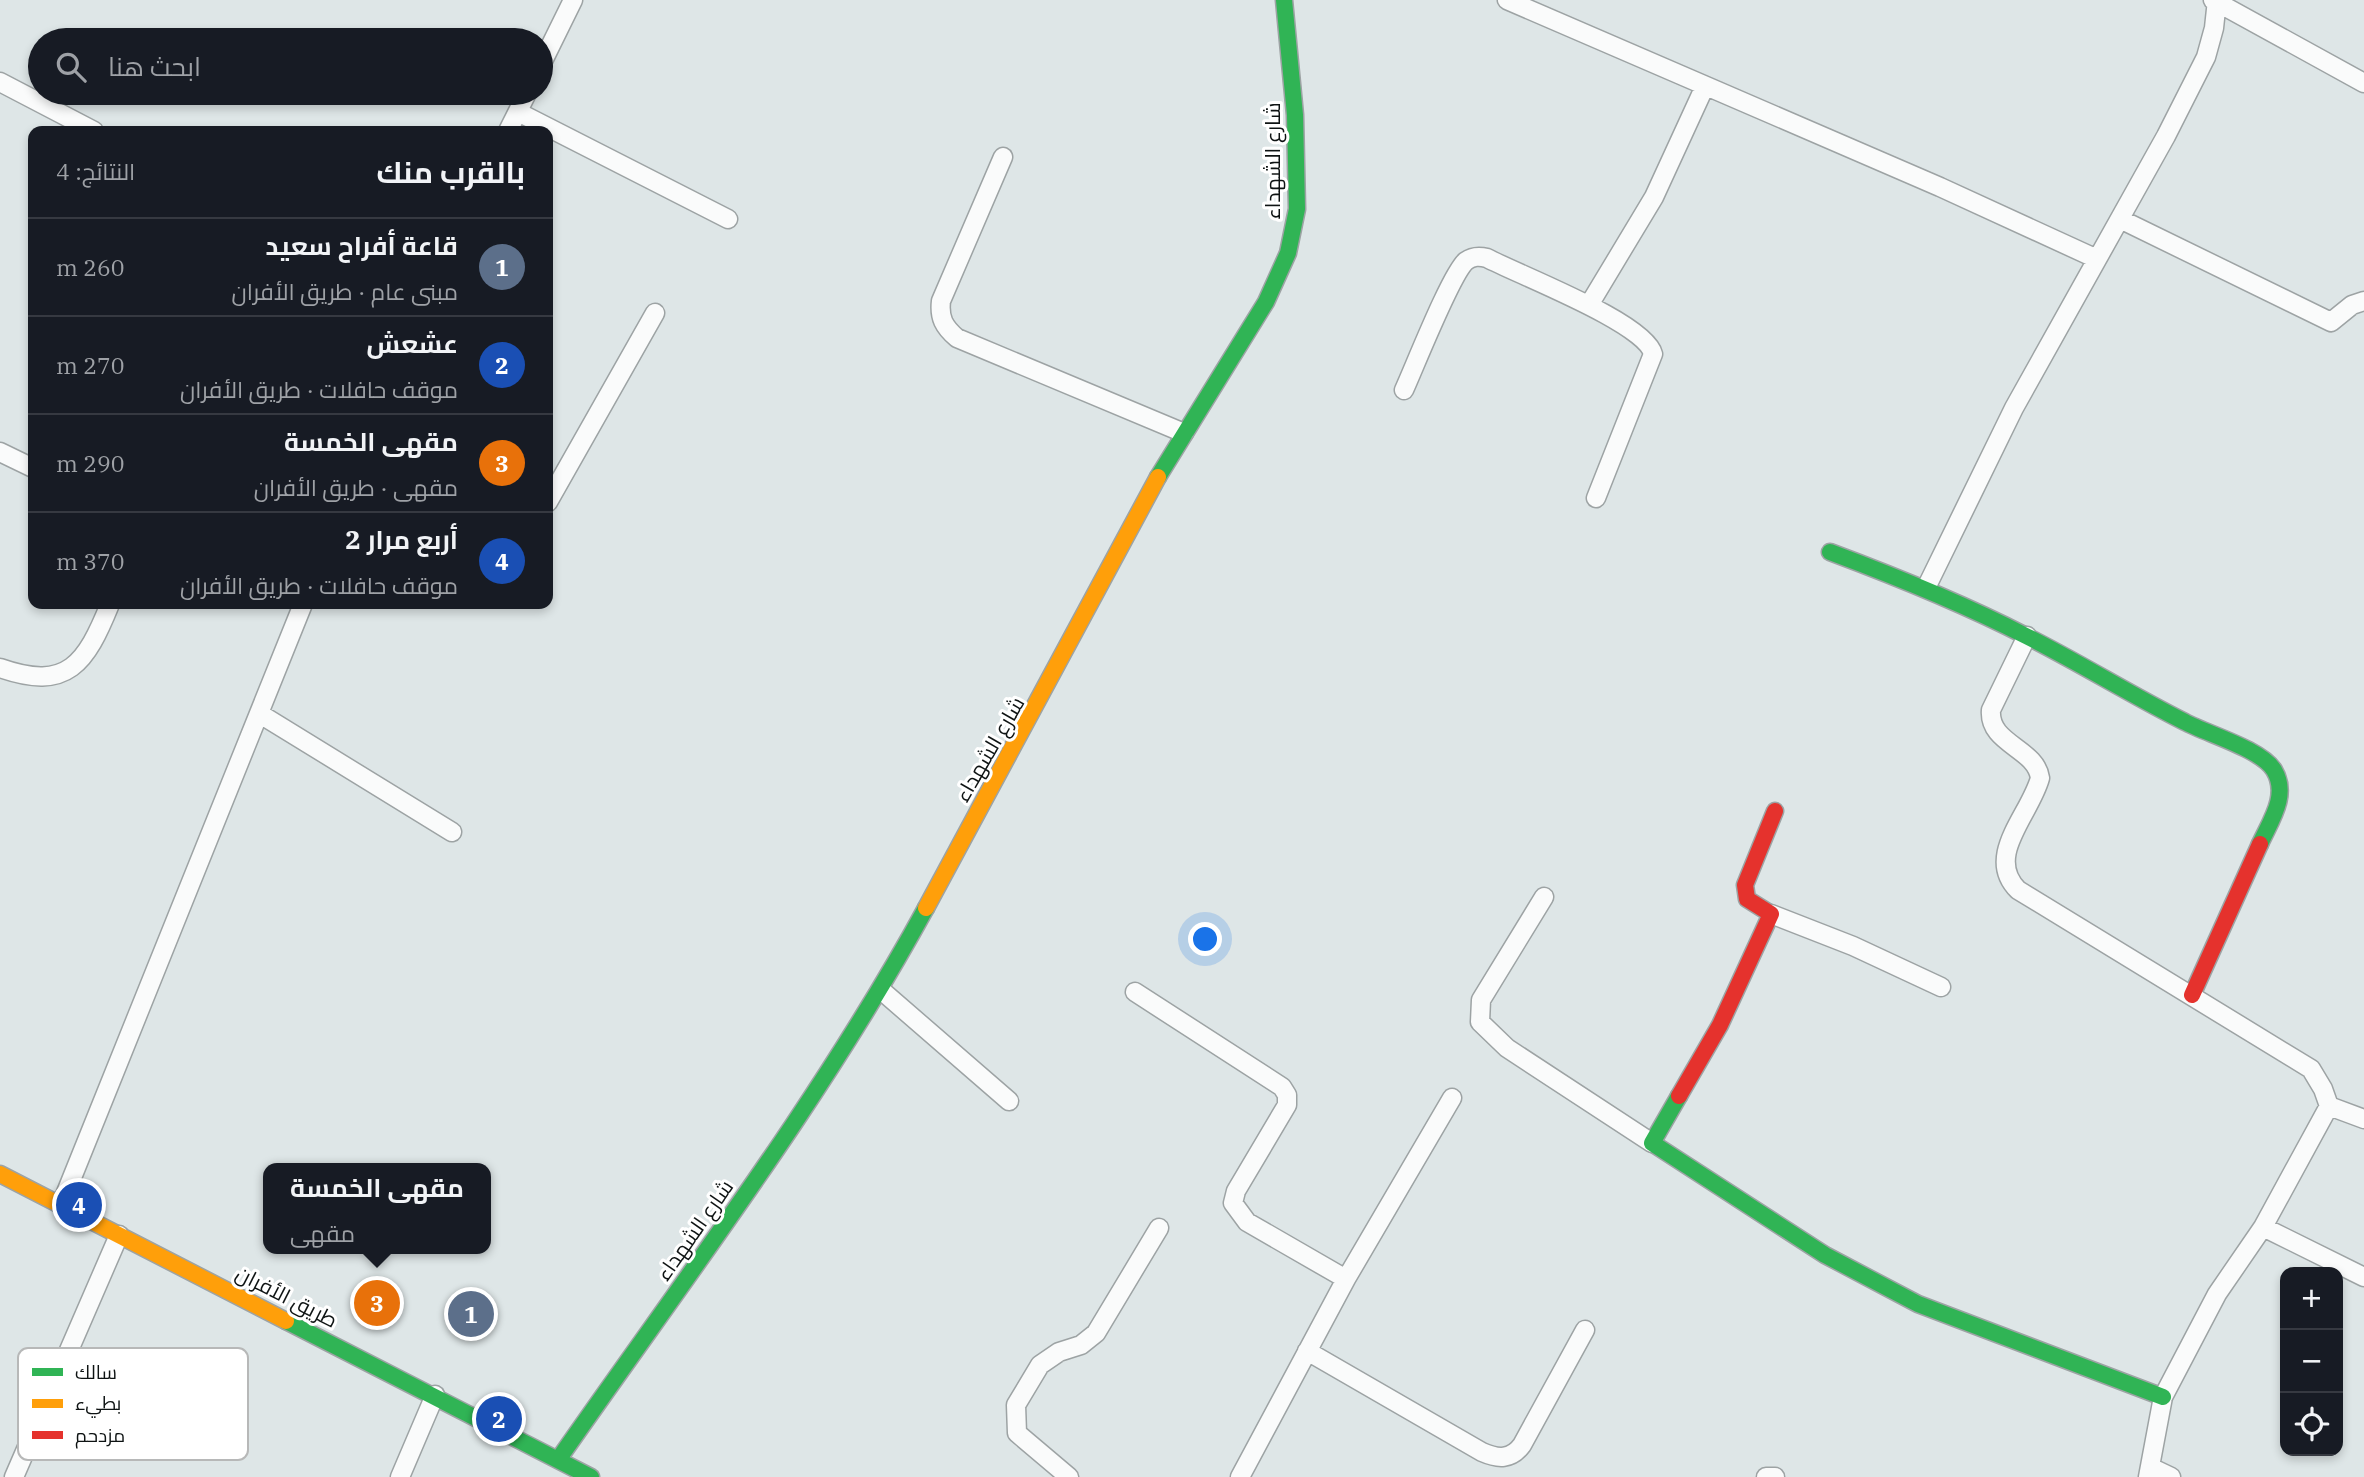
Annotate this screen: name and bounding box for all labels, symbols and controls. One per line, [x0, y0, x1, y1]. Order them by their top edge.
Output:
search box [28, 28, 553, 105]
icon: search [52, 48, 90, 86]
text: ابحث هنا [108, 49, 201, 83]
street label: شارع الشهداء [1258, 102, 1287, 220]
text: بالقرب منك [377, 152, 525, 191]
text: النتائج: 4 [56, 156, 135, 186]
text: قاعة أفراح سعيد [266, 228, 458, 262]
text: 260 m [56, 252, 125, 282]
text: 1 [495, 252, 509, 282]
text: مبنى عام · طريق الأفران [231, 276, 458, 306]
text: عشعش [367, 326, 458, 360]
text: 270 m [56, 350, 125, 380]
text: 2 [495, 350, 509, 380]
text: موقف حافلات · طريق الأفران [180, 374, 458, 404]
text: مقهى الخمسة [284, 424, 458, 458]
text: 290 m [56, 448, 125, 478]
text: 3 [495, 448, 509, 478]
text: مقهى · طريق الأفران [254, 472, 458, 502]
text: أربع مرار 2 [345, 522, 458, 556]
text: 370 m [56, 546, 125, 576]
text: 4 [495, 546, 509, 576]
text: موقف حافلات · طريق الأفران [180, 570, 458, 600]
street label: شارع الشهداء [948, 691, 1031, 807]
your location [1188, 922, 1222, 956]
popup [263, 1163, 491, 1254]
text: مقهى الخمسة [290, 1170, 464, 1204]
street label: شارع الشهداء [649, 1174, 740, 1287]
pin: 4 [56, 1179, 102, 1231]
text: مقهى [290, 1218, 355, 1248]
street label: طريق الأفران [231, 1258, 343, 1334]
map controls [2280, 1267, 2343, 1456]
button: + [2280, 1267, 2343, 1330]
pin: 3 [354, 1277, 400, 1329]
pin: 1 [448, 1288, 494, 1340]
button: − [2280, 1330, 2343, 1393]
legend [18, 1348, 248, 1460]
text: سالك [75, 1360, 117, 1384]
text: بطيء [75, 1391, 121, 1418]
pin: 2 [476, 1393, 522, 1445]
button: locate [2280, 1393, 2343, 1456]
text: مزدحم [75, 1423, 125, 1449]

